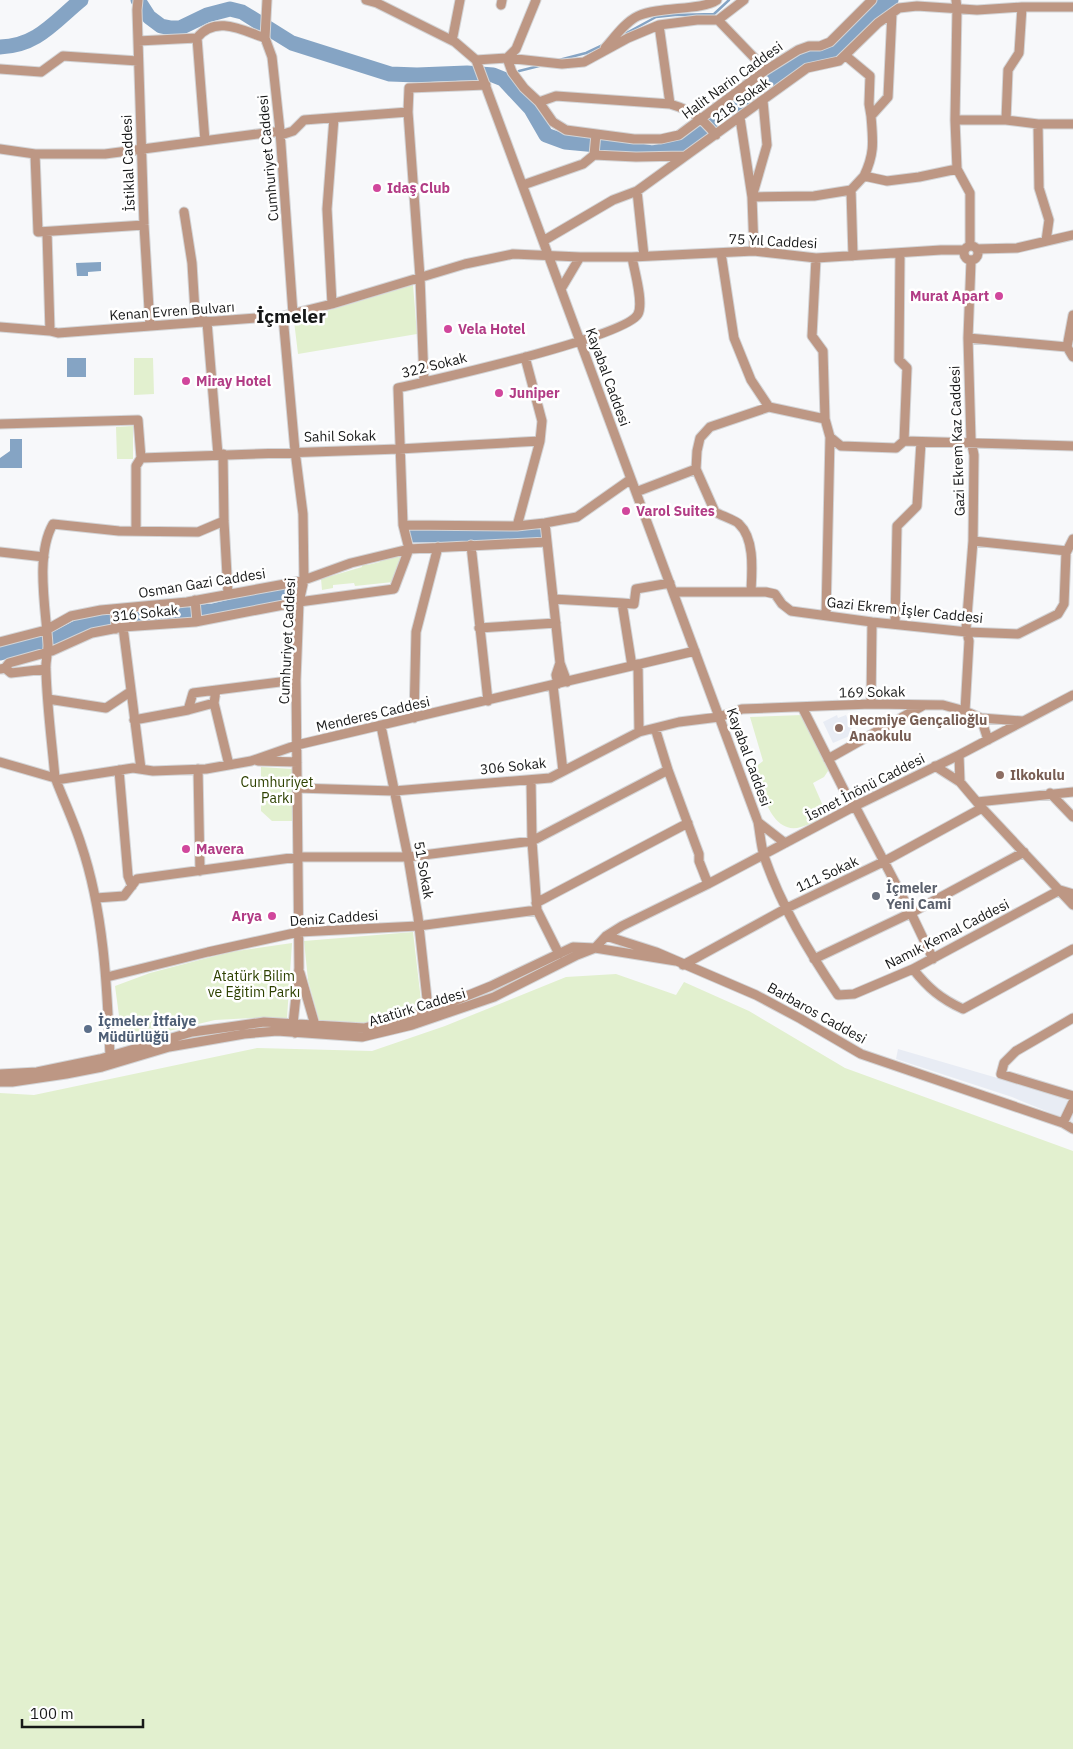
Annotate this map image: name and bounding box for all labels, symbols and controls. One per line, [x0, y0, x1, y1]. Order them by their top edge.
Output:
street label: Halit Narin Caddesi [678, 37, 786, 123]
street label: 218 Sokak [709, 73, 774, 127]
street label: Cumhuriyet Caddesi [254, 94, 282, 222]
street label: İstiklal Caddesi [117, 114, 139, 212]
place label: Idaş Club [387, 179, 450, 197]
marker: Idaş Club [371, 182, 383, 194]
street label: 75 Yıl Caddesi [728, 230, 818, 252]
place label: Murat Apart [910, 287, 989, 305]
marker: Murat Apart [993, 290, 1005, 302]
street label: Kenan Evren Bulvarı [109, 298, 235, 324]
district label: İçmeler [256, 304, 326, 328]
place label: Vela Hotel [458, 320, 525, 338]
marker: Vela Hotel [442, 323, 454, 335]
street label: Kayabal Caddesi [582, 325, 634, 429]
street label: 322 Sokak [399, 348, 469, 382]
street label: Gazi Ekrem Kaz Caddesi [945, 365, 969, 517]
place label: Miray Hotel [196, 372, 271, 390]
marker: Miray Hotel [180, 375, 192, 387]
place label: Juniper [509, 384, 560, 402]
marker: Juniper [493, 387, 505, 399]
street label: Sahil Sokak [304, 426, 377, 446]
place label: Varol Suites [636, 502, 715, 520]
marker: Varol Suites [620, 505, 632, 517]
street label: Osman Gazi Caddesi [137, 564, 267, 602]
street label: Cumhuriyet Caddesi [275, 577, 299, 705]
street label: Gazi Ekrem İşler Caddesi [826, 593, 984, 627]
street label: 316 Sokak [111, 601, 180, 625]
street label: 169 Sokak [839, 682, 906, 702]
street label: Menderes Caddesi [314, 692, 432, 736]
street label: Kayabal Caddesi [723, 705, 775, 809]
place label: Necmiye Gençalioğlu Anaokulu [849, 711, 987, 745]
marker: Necmiye Gençalioğlu Anaokulu [833, 722, 845, 734]
street label: İsmet İnönü Caddesi [802, 749, 928, 825]
street label: 306 Sokak [479, 754, 548, 778]
place label: Ilkokulu [1010, 766, 1065, 784]
marker: Ilkokulu [994, 769, 1006, 781]
park label: Cumhuriyet Parkı [241, 773, 314, 807]
place label: Mavera [196, 840, 244, 858]
street label: 51 Sokak [410, 840, 438, 901]
marker: Mavera [180, 843, 192, 855]
street label: 111 Sokak [793, 851, 862, 896]
place label: İçmeler Yeni Cami [886, 879, 951, 913]
marker: İçmeler Yeni Cami [870, 890, 882, 902]
street label: Namık Kemal Caddesi [882, 895, 1012, 973]
street label: Deniz Caddesi [289, 906, 379, 930]
place label: Arya [231, 907, 262, 925]
marker: Arya [266, 910, 278, 922]
park label: Atatürk Bilim ve Eğitim Parkı [208, 967, 300, 1001]
street label: Barbaros Caddesi [764, 978, 870, 1048]
street label: Atatürk Caddesi [366, 984, 468, 1030]
place label: İçmeler İtfaiye Müdürlüğü [98, 1012, 196, 1046]
marker: İçmeler İtfaiye Müdürlüğü [82, 1023, 94, 1035]
scale bar [22, 1696, 144, 1728]
text: 100 m [30, 1704, 74, 1723]

